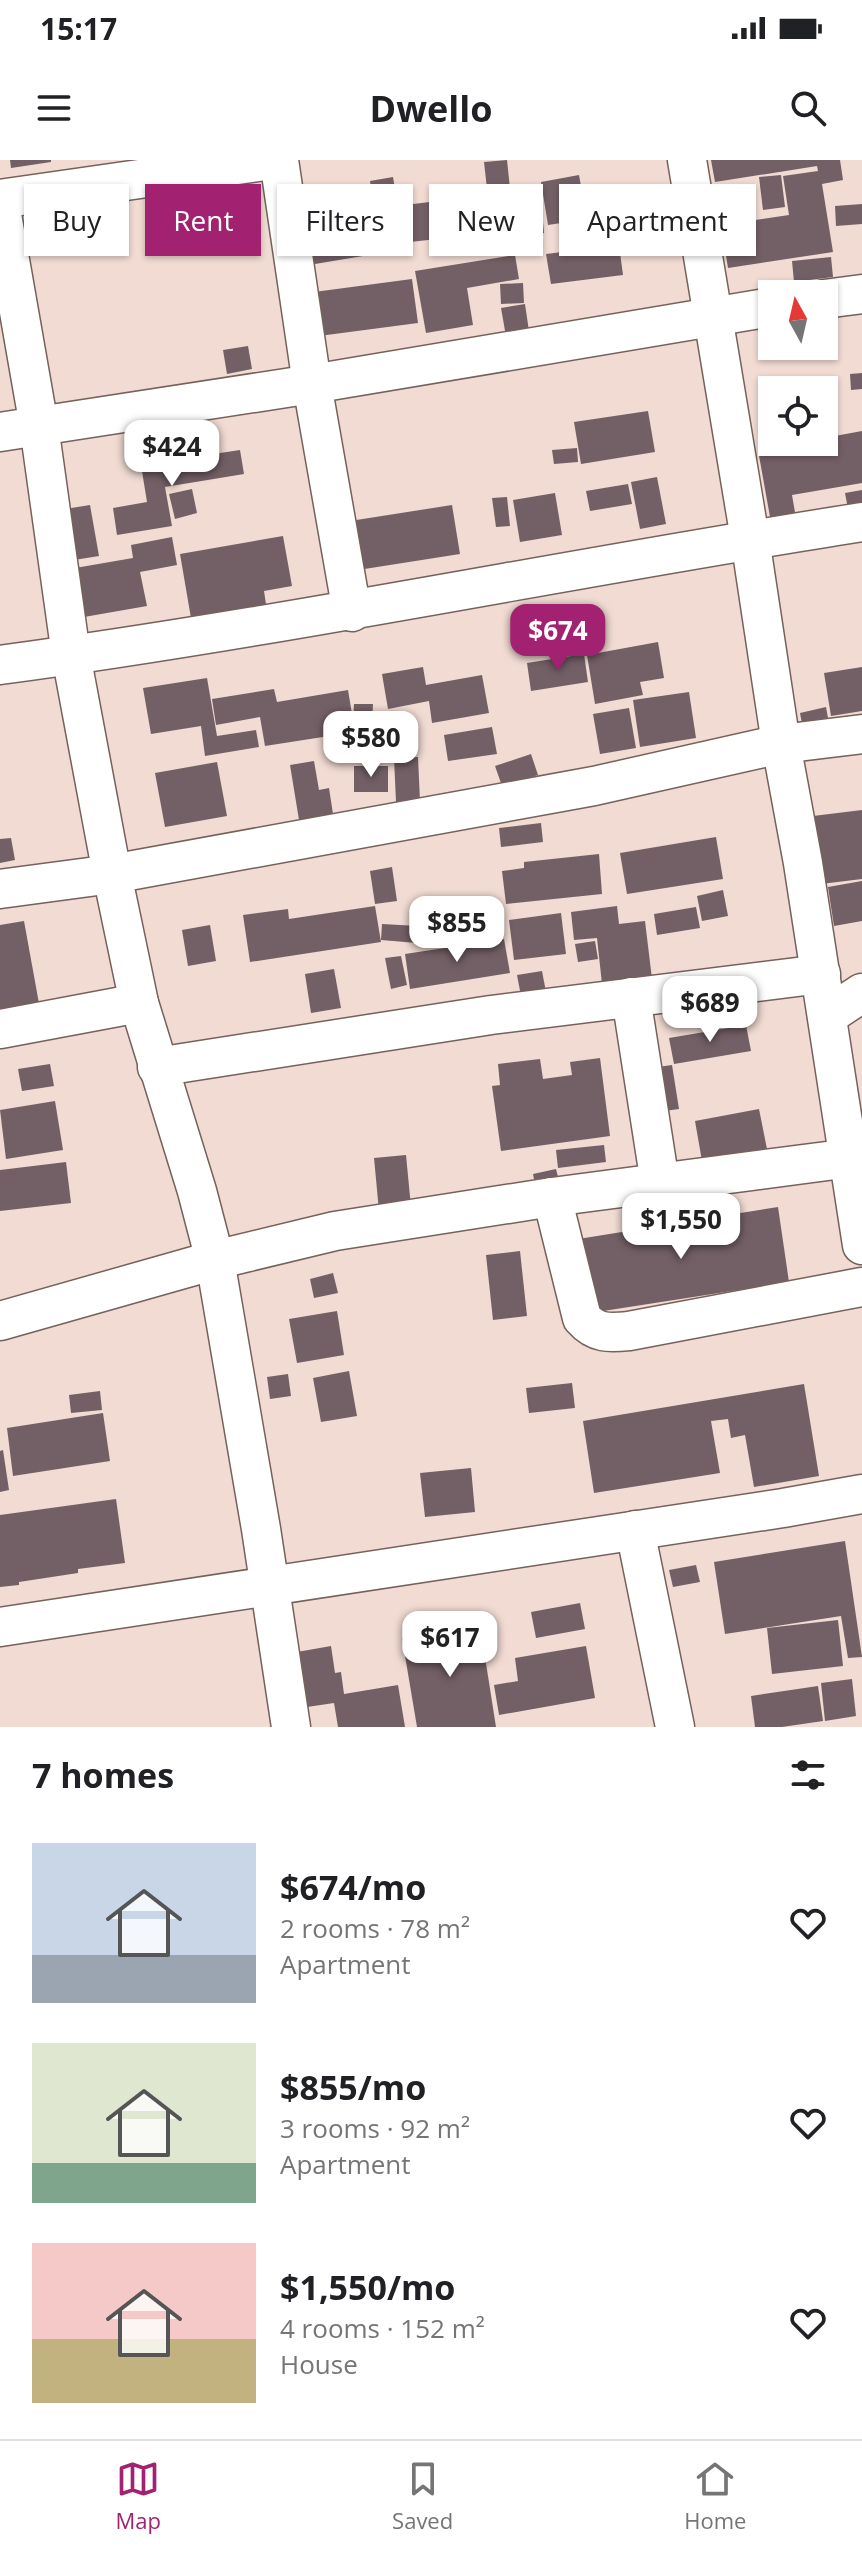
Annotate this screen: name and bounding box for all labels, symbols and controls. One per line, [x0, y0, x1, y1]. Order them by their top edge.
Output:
text: 15:17 [40, 8, 117, 49]
text: Dwello [370, 84, 493, 133]
icon: menu [32, 86, 76, 130]
icon: search [786, 86, 830, 130]
chip: Buy [24, 184, 129, 256]
chip: Rent [145, 184, 261, 256]
chip: Filters [277, 184, 413, 256]
chip: New [429, 184, 543, 256]
chip: Apartment [559, 184, 756, 256]
north arrow [758, 280, 838, 360]
map controls [758, 280, 838, 456]
button: locate [758, 376, 838, 456]
pin: $424 [125, 420, 219, 488]
text: $424 [142, 428, 202, 464]
pin: $674 [511, 604, 605, 672]
text: $674 [528, 612, 588, 648]
pin: $580 [324, 711, 418, 779]
text: $580 [341, 719, 401, 755]
pin: $855 [410, 896, 504, 964]
text: $855 [427, 904, 487, 940]
pin: $689 [663, 976, 757, 1044]
text: $689 [680, 984, 740, 1020]
pin: $1,550 [616, 1193, 746, 1261]
text: $1,550 [640, 1201, 722, 1237]
pin: $617 [403, 1611, 497, 1679]
text: $617 [420, 1619, 480, 1655]
text: 7 homes [32, 1752, 174, 1798]
icon: filters [786, 1753, 830, 1797]
text: $674/mo [280, 1864, 426, 1910]
icon: home [96, 1875, 192, 1971]
icon: heart [786, 1901, 830, 1945]
text: 2 rooms · 78 m² [280, 1910, 470, 1946]
text: Apartment [280, 1946, 411, 1982]
text: $855/mo [280, 2064, 426, 2110]
icon: home [96, 2075, 192, 2171]
icon: heart [786, 2101, 830, 2145]
text: 3 rooms · 92 m² [280, 2110, 470, 2146]
text: Apartment [280, 2146, 411, 2182]
text: $1,550/mo [280, 2264, 455, 2310]
icon: home [96, 2275, 192, 2371]
icon: heart [786, 2301, 830, 2345]
text: 4 rooms · 152 m² [280, 2310, 485, 2346]
text: House [280, 2346, 358, 2382]
tab: Map [116, 2457, 161, 2535]
tab: Saved [392, 2457, 453, 2535]
tab: Home [684, 2457, 746, 2535]

